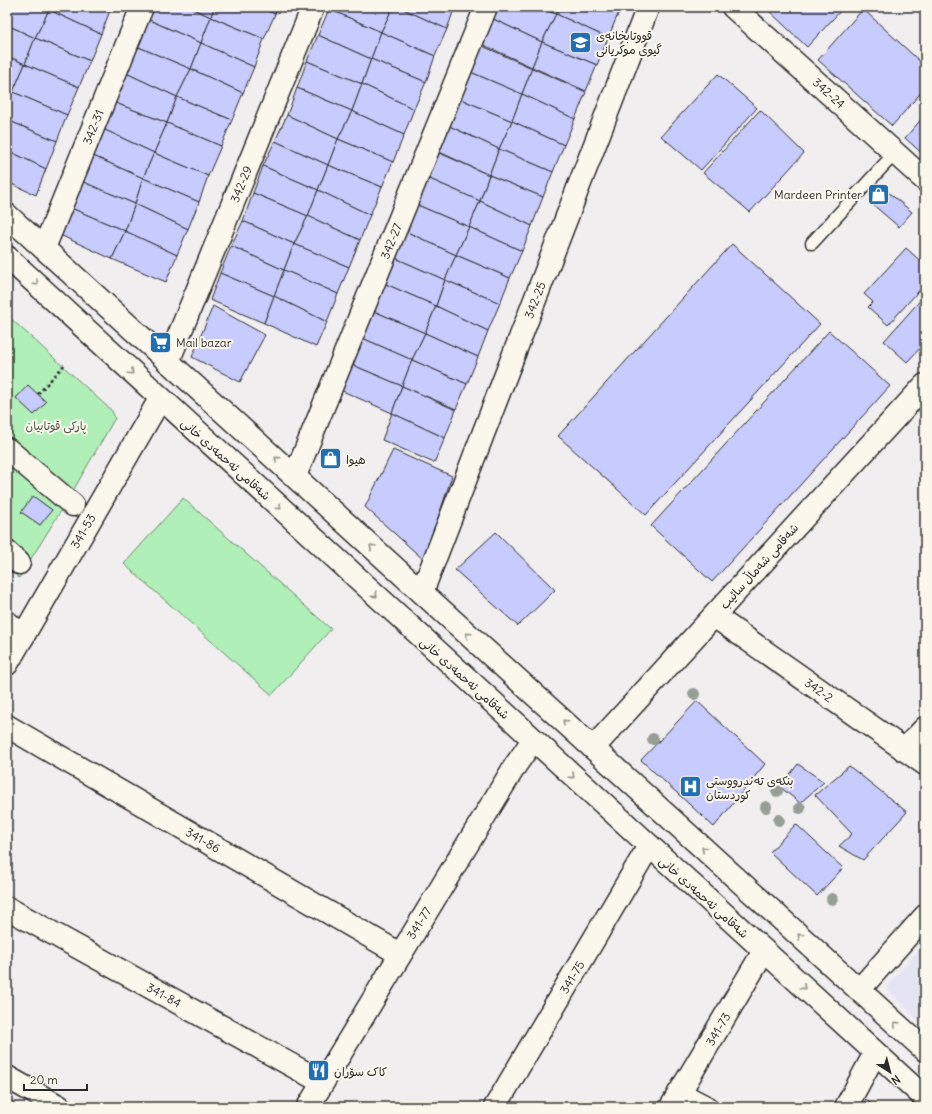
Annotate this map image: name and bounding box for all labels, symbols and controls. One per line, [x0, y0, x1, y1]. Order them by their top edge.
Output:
place label: قووتابخانەی گيوی موكريانی [596, 28, 662, 58]
school or university icon: قووتابخانەی گيوی موكريانی [567, 29, 593, 55]
street label: 342-24 [810, 75, 848, 111]
street label: 342-31 [79, 107, 107, 147]
street label: 342-29 [227, 163, 255, 205]
shop icon: Mardeen Printer [865, 181, 891, 207]
place label: Mardeen Printer [774, 187, 862, 202]
street label: 342-27 [377, 221, 405, 261]
one-way arrow [31, 278, 38, 285]
street label: 342-25 [521, 279, 549, 321]
supermarket icon: Mail bazar [148, 329, 174, 355]
place label: Mail bazar [176, 335, 232, 350]
one-way arrow [126, 367, 134, 374]
street label: شەقامی ئەحمەدی خانی [178, 415, 274, 504]
park label: پارکی قوتابیان [25, 418, 87, 434]
shop icon: هيوا [318, 446, 344, 472]
place label: هيوا [346, 452, 366, 467]
one-way arrow [274, 457, 281, 464]
one-way arrow [274, 503, 282, 510]
street label: 341-53 [67, 511, 99, 551]
street label: شەقامی شەماڵ سائیب [716, 519, 802, 613]
one-way arrow [370, 545, 377, 552]
one-way arrow [370, 590, 378, 598]
one-way arrow [466, 632, 473, 639]
street label: شەقامی ئەحمەدی خانی [417, 634, 513, 723]
street label: 342-2 [802, 675, 836, 705]
one-way arrow [562, 720, 569, 727]
one-way arrow [567, 771, 575, 779]
place label: بنکەی تەندرووستی کوردستان [706, 773, 794, 803]
hospital icon: بنکەی تەندرووستی کوردستان [678, 774, 704, 800]
street label: 341-86 [183, 824, 223, 856]
one-way arrow [701, 846, 709, 853]
street label: شەقامی ئەحمەدی خانی [656, 853, 752, 942]
street label: 341-77 [403, 904, 435, 942]
one-way arrow [797, 934, 805, 941]
street label: 341-75 [556, 958, 588, 996]
street label: 341-84 [144, 979, 184, 1011]
one-way arrow [798, 982, 806, 990]
street label: 341-73 [702, 1010, 734, 1048]
one-way arrow [893, 1021, 901, 1028]
north arrow [870, 1052, 910, 1092]
restaurant icon: کاک سۆران [306, 1058, 332, 1084]
place label: کاک سۆران [334, 1064, 387, 1079]
scale bar [24, 1066, 87, 1092]
text: 20 m [30, 1072, 58, 1087]
text: N [889, 1072, 903, 1088]

